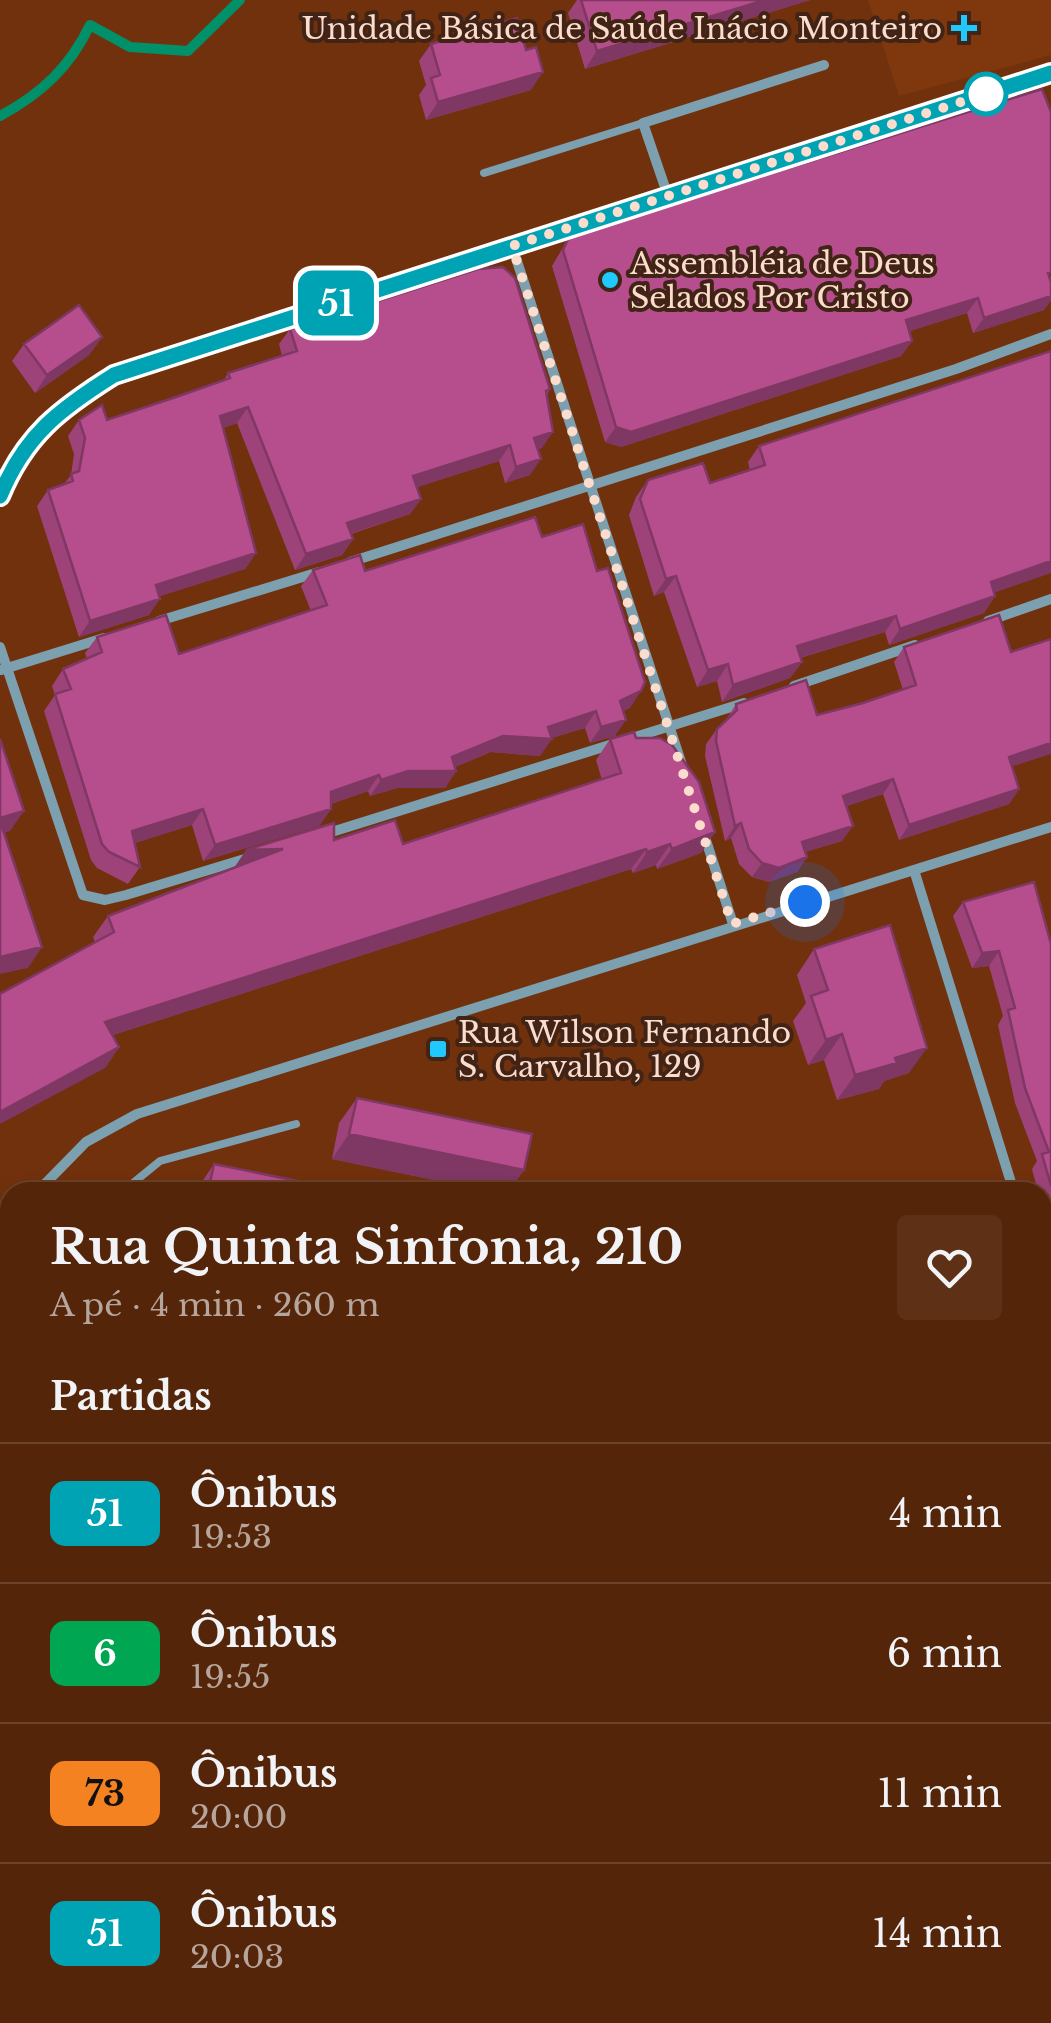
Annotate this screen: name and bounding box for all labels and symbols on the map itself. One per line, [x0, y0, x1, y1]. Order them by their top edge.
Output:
place label: Unidade Básica de Saúde Inácio Monteiro [302, 10, 942, 47]
marker: Unidade Básica de Saúde Inácio Monteiro [951, 15, 977, 41]
unlabelled marker [965, 73, 1007, 115]
place label: Assembléia de Deus Selados Por Cristo [629, 245, 935, 316]
marker: Assembléia de Deus Selados Por Cristo [599, 269, 621, 291]
line badge: 51 [291, 270, 381, 336]
your location [780, 877, 830, 927]
place label: Rua Wilson Fernando S. Carvalho, 129 [458, 1014, 791, 1085]
marker: Rua Wilson Fernando S. Carvalho, 129 [427, 1038, 449, 1060]

